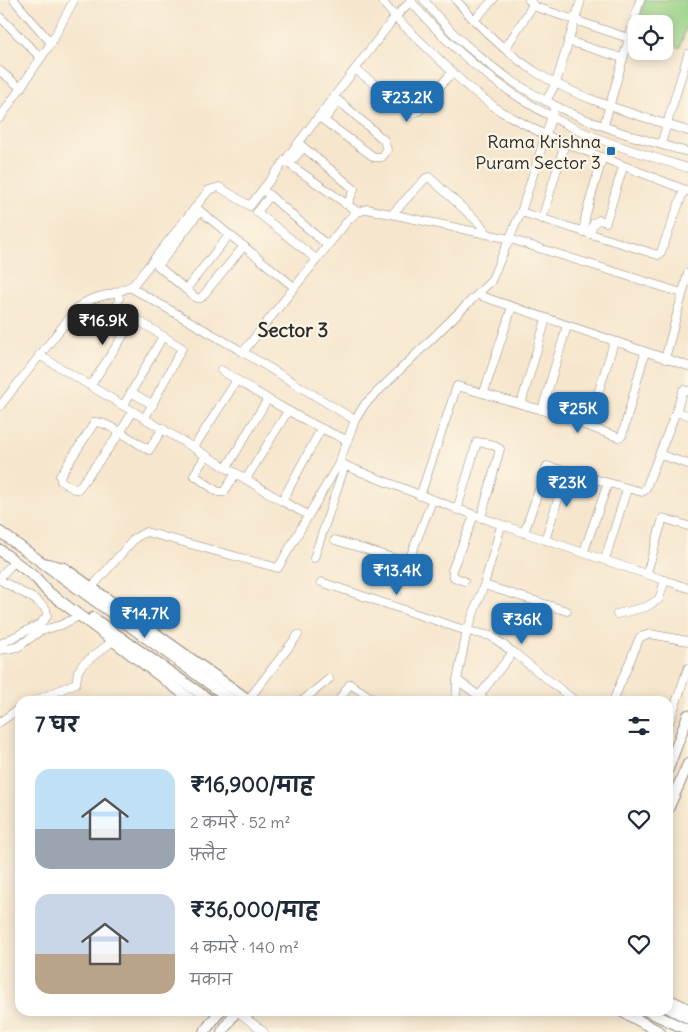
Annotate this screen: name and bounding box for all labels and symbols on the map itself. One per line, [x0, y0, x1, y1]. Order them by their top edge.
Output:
pin: ₹23.2K [366, 80, 448, 123]
place label: Rama Krishna Puram Sector 3 [475, 130, 601, 174]
marker: Rama Krishna Puram Sector 3 [605, 145, 617, 157]
pin: ₹16.9K [62, 304, 144, 346]
district label: Sector 3 [258, 318, 328, 342]
pin: ₹25K [548, 392, 608, 434]
pin: ₹23K [537, 466, 597, 508]
pin: ₹13.4K [356, 554, 438, 596]
pin: ₹14.7K [104, 596, 186, 639]
pin: ₹36K [492, 602, 552, 645]

